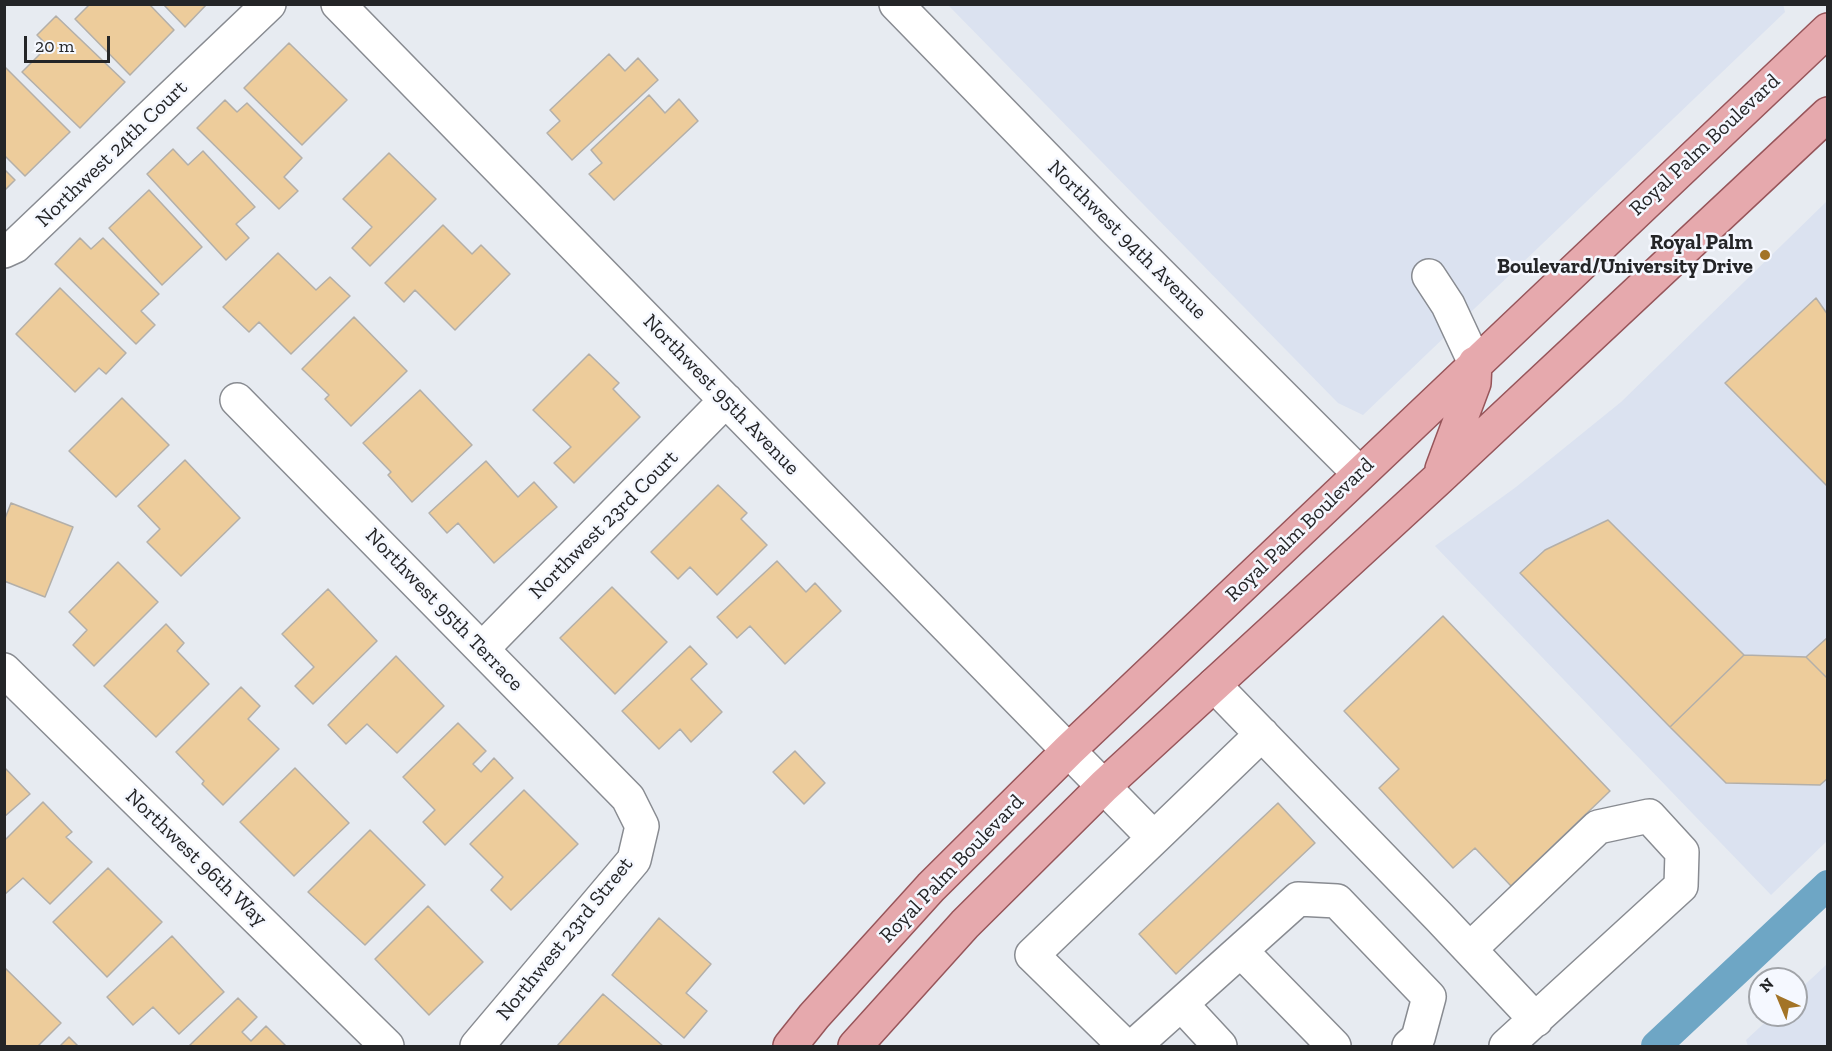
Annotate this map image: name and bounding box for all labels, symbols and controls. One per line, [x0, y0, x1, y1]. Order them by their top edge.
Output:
scale bar [27, 24, 112, 62]
text: 20 m [35, 35, 74, 57]
street label: Royal Palm Boulevard [1625, 69, 1785, 221]
street label: Northwest 24th Court [31, 75, 193, 233]
street label: Northwest 94th Avenue [1042, 155, 1212, 325]
place label: Royal Palm Boulevard/University Drive [1497, 230, 1753, 280]
marker: Royal Palm Boulevard/University Drive [1758, 248, 1772, 262]
street label: Northwest 95th Avenue [638, 309, 804, 481]
street label: Northwest 23rd Court [524, 445, 684, 605]
street label: Royal Palm Boulevard [1221, 453, 1379, 607]
street label: Northwest 95th Terrace [360, 523, 528, 697]
street label: Northwest 96th Way [120, 784, 272, 932]
street label: Royal Palm Boulevard [875, 790, 1029, 948]
street label: Northwest 23rd Street [491, 852, 639, 1026]
north arrow [1748, 967, 1808, 1027]
text: N [1756, 974, 1778, 996]

